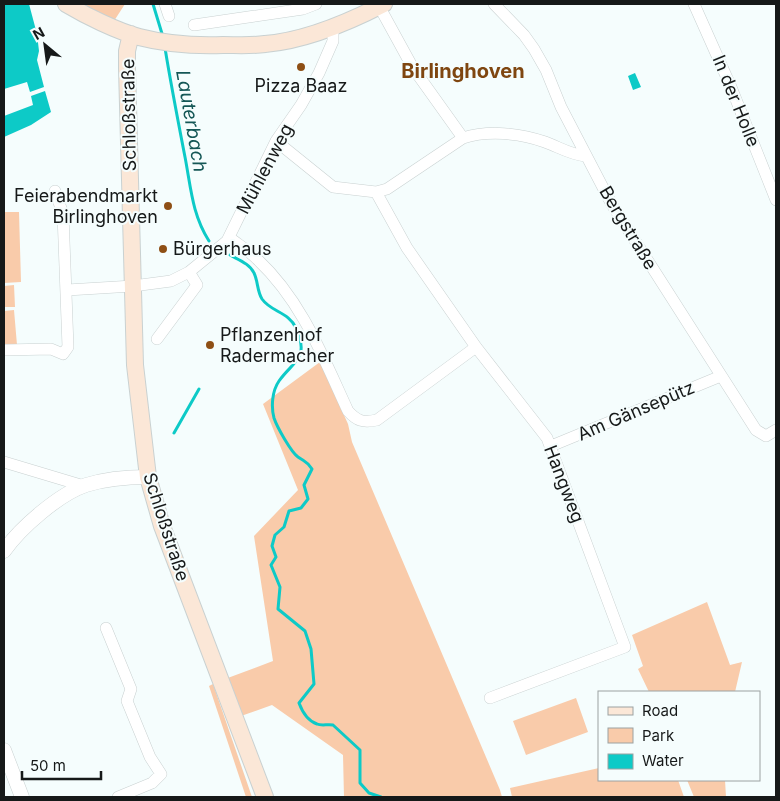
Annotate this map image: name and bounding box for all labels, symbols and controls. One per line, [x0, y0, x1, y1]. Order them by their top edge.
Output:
north arrow [20, 20, 70, 70]
text: N [30, 23, 47, 43]
street label: In der Holle [709, 52, 764, 150]
street label: Schloßstraße [117, 59, 140, 171]
district label: Birlinghoven [401, 59, 525, 83]
marker: Pizza Baaz [295, 61, 307, 73]
water label: Lauterbach [171, 68, 212, 174]
place label: Pizza Baaz [255, 75, 347, 96]
street label: Mühlenweg [232, 120, 297, 217]
street label: Bergstraße [595, 182, 662, 273]
place label: Feierabendmarkt Birlinghoven [14, 185, 158, 227]
marker: Feierabendmarkt Birlinghoven [162, 200, 174, 212]
place label: Bürgerhaus [173, 238, 271, 259]
marker: Bürgerhaus [157, 243, 169, 255]
place label: Pflanzenhof Radermacher [220, 324, 334, 366]
marker: Pflanzenhof Radermacher [204, 339, 216, 351]
street label: Am Gänsepütz [574, 376, 697, 445]
street label: Hangweg [540, 442, 589, 525]
street label: Schloßstraße [139, 470, 194, 584]
legend [598, 691, 760, 781]
text: Road [642, 701, 678, 720]
text: Park [642, 726, 675, 745]
scale bar [22, 748, 101, 780]
text: Water [642, 751, 684, 770]
text: 50 m [30, 756, 66, 775]

